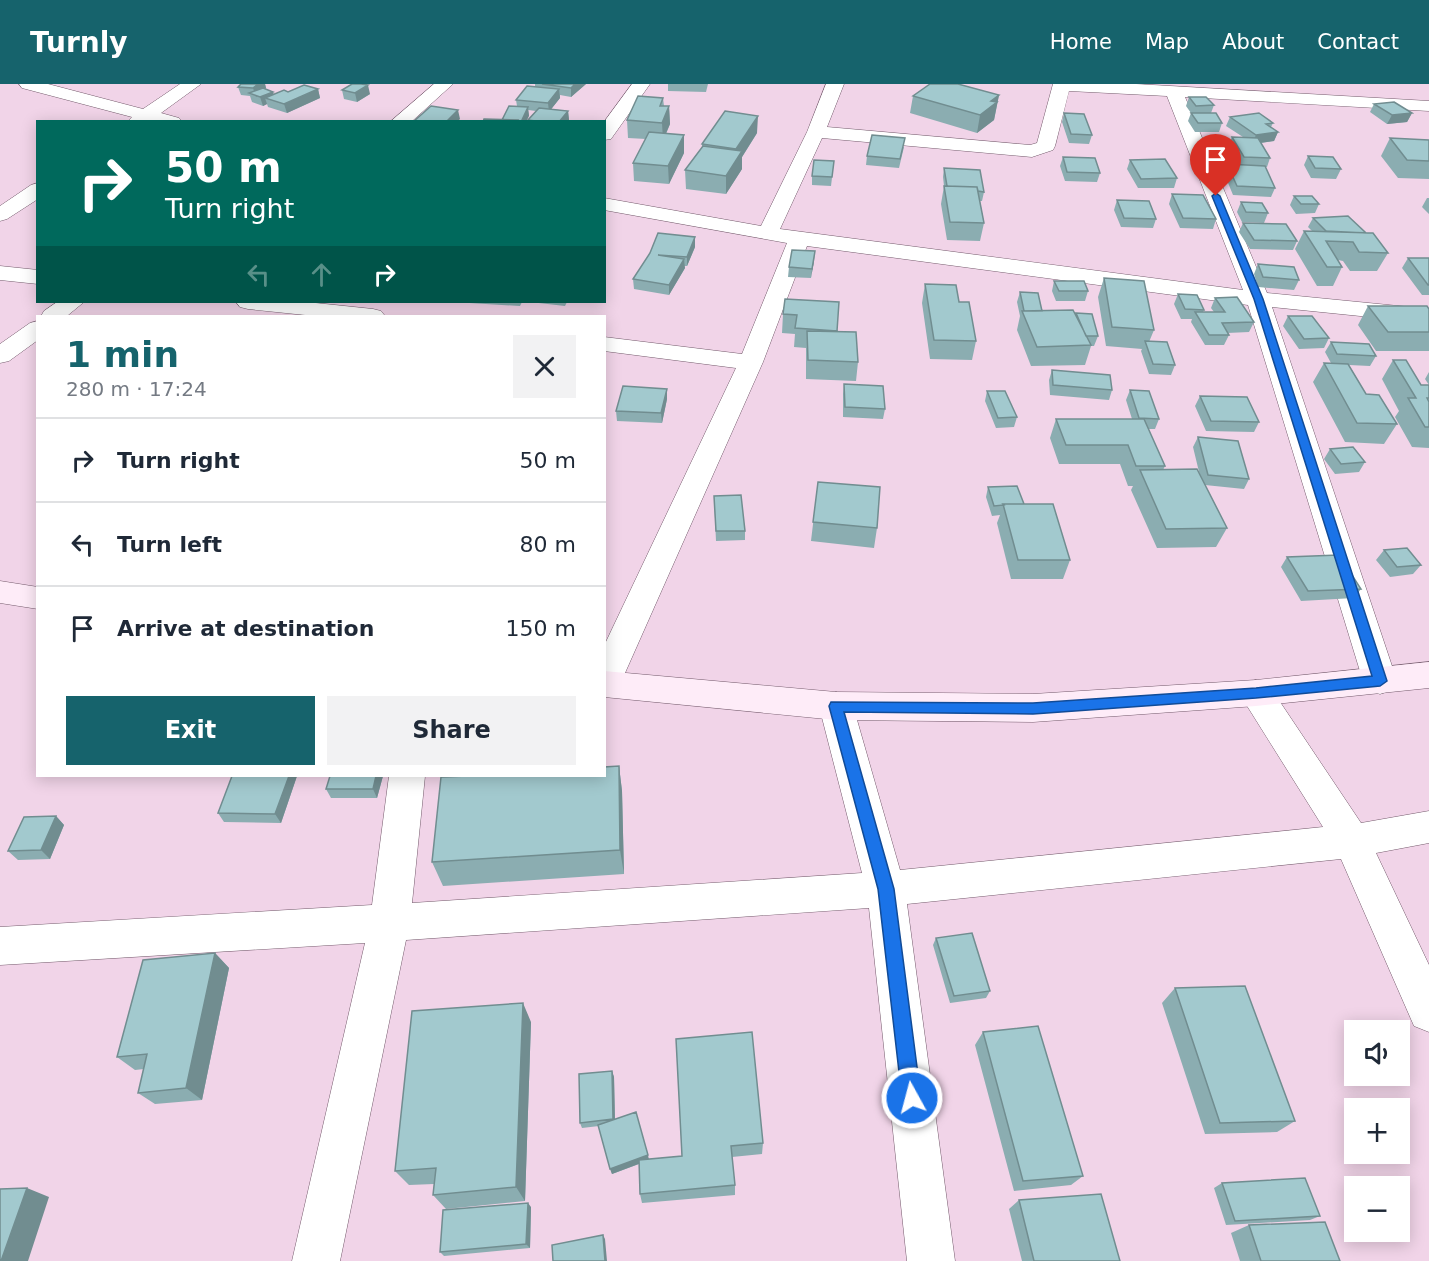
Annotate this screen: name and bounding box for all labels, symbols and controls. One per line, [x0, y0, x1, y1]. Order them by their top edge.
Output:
text: Turnly [30, 26, 128, 59]
text: Home [1050, 30, 1112, 54]
text: Map [1145, 30, 1189, 54]
text: About [1222, 30, 1284, 54]
text: Contact [1317, 30, 1399, 54]
pin [1190, 134, 1241, 196]
text: 50 m [165, 143, 282, 192]
icon: arrive [1199, 143, 1232, 176]
icon: right [66, 144, 144, 222]
text: Turn right [165, 193, 294, 224]
icon: left [242, 258, 275, 291]
icon: ahead [305, 258, 338, 291]
icon: right [368, 258, 401, 291]
text: 1 min [66, 334, 179, 375]
button: close [513, 335, 576, 398]
text: 280 m · 17:24 [66, 377, 207, 401]
icon: right [66, 444, 99, 477]
text: Turn right [117, 448, 240, 473]
text: 50 m [520, 448, 576, 473]
icon: left [66, 528, 99, 561]
text: Turn left [117, 532, 222, 557]
text: 80 m [520, 532, 576, 557]
icon: arrive [66, 612, 99, 645]
text: Arrive at destination [117, 616, 374, 641]
text: 150 m [506, 616, 576, 641]
button: Exit [66, 696, 315, 765]
button: Share [327, 696, 576, 765]
map controls [1344, 1020, 1410, 1242]
button: sound [1344, 1020, 1410, 1086]
position arrow [880, 1066, 944, 1130]
button: + [1344, 1098, 1410, 1164]
button: − [1344, 1176, 1410, 1242]

